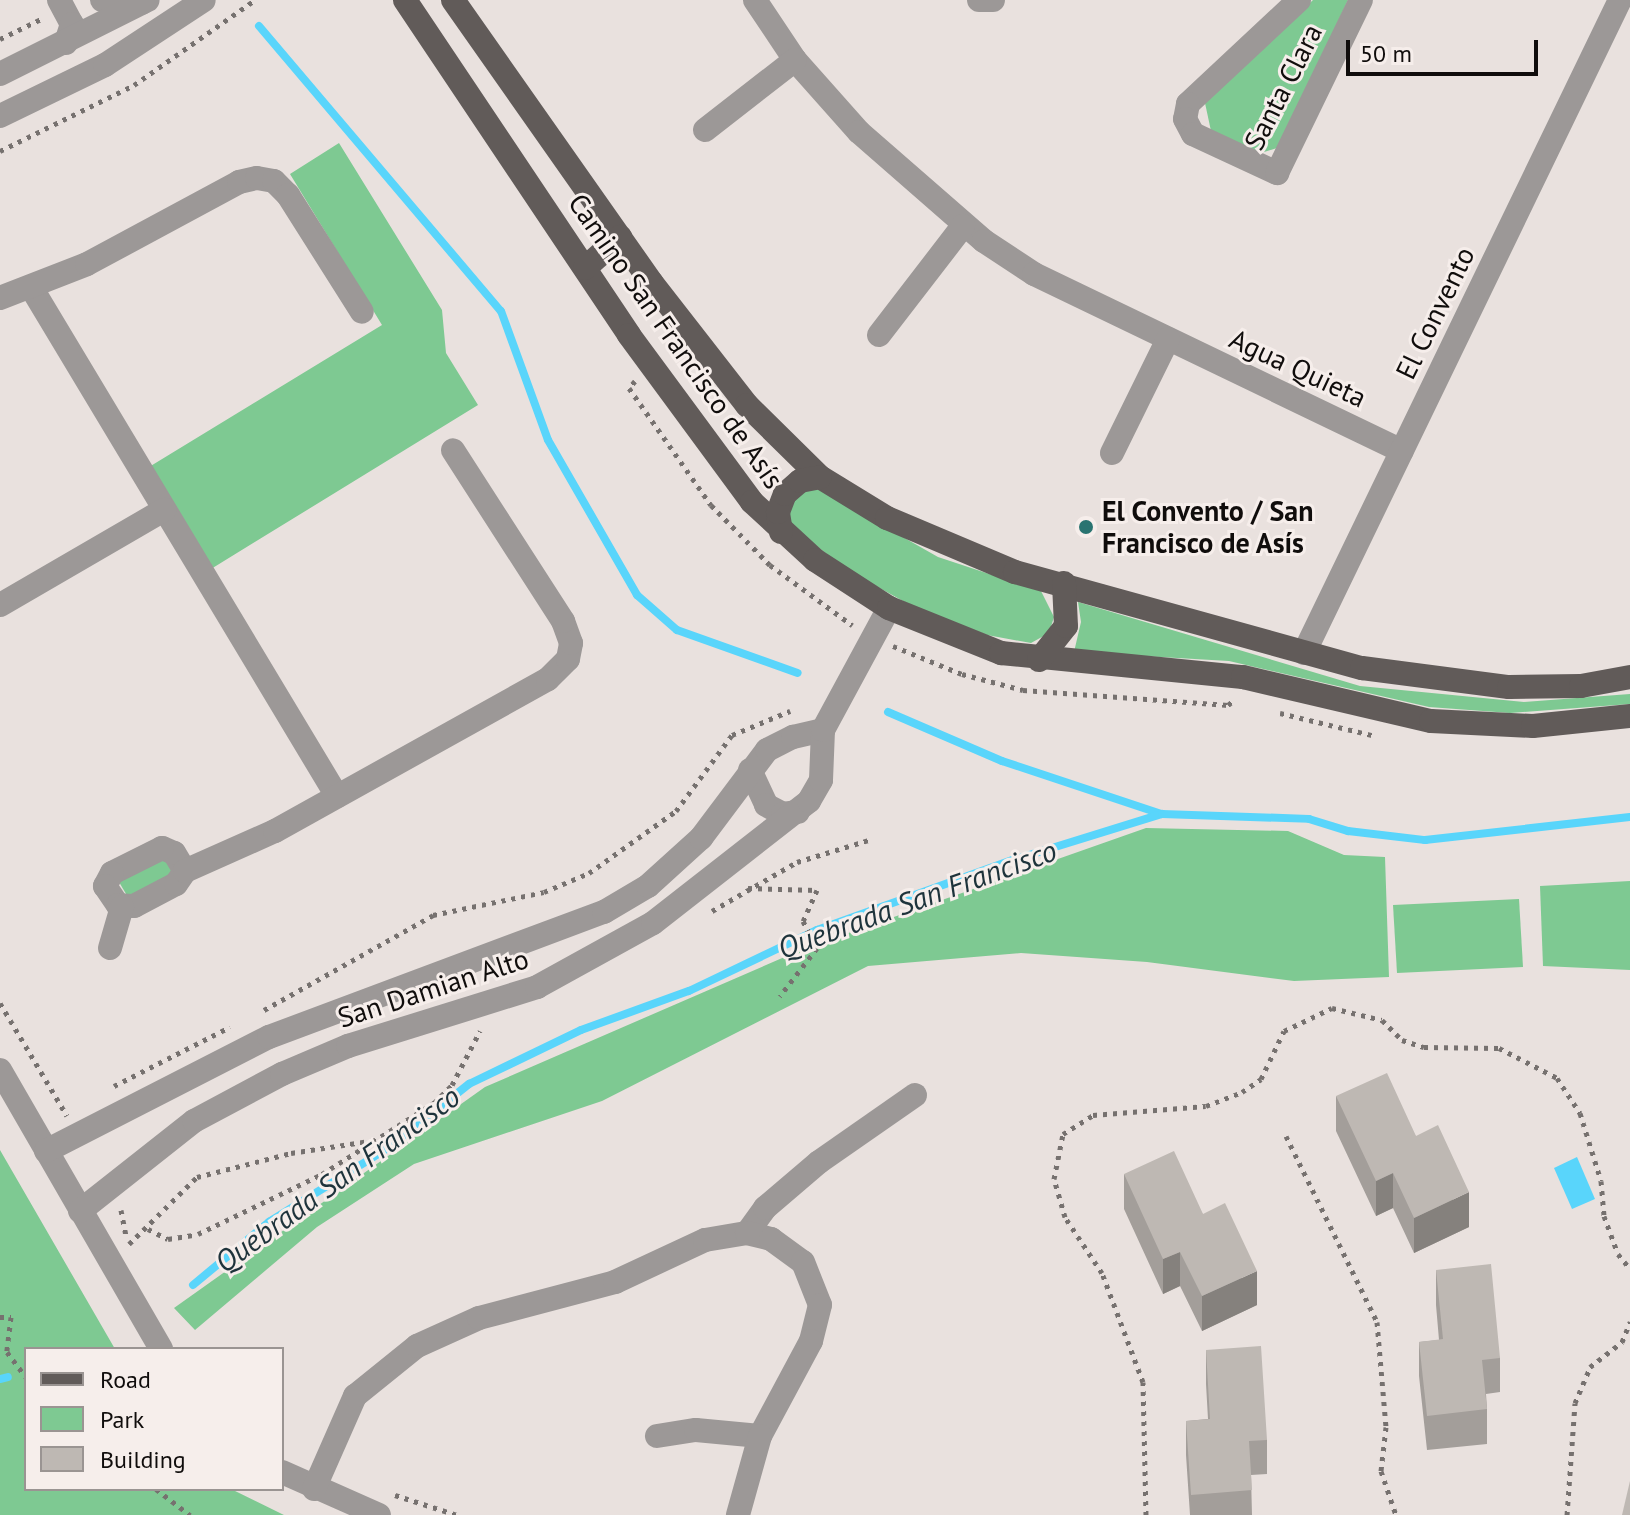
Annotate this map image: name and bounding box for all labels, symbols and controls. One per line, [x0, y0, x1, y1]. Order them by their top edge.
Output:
street label: Santa Clara [1237, 19, 1329, 155]
scale bar [1350, 24, 1542, 74]
text: 50 m [1360, 38, 1412, 69]
street label: Camino San Francisco de Asís [561, 187, 791, 495]
street label: El Convento [1389, 241, 1481, 385]
street label: Agua Quieta [1224, 322, 1372, 414]
place label: El Convento / San Francisco de Asís [1102, 494, 1314, 560]
marker: El Convento / San Francisco de Asís [1077, 518, 1095, 536]
water label: Quebrada San Francisco [773, 832, 1061, 966]
street label: San Damian Alto [333, 941, 533, 1035]
water label: Quebrada San Francisco [208, 1078, 466, 1280]
legend [24, 1347, 284, 1491]
text: Road [100, 1364, 151, 1395]
text: Park [100, 1404, 144, 1435]
text: Building [100, 1444, 186, 1475]

